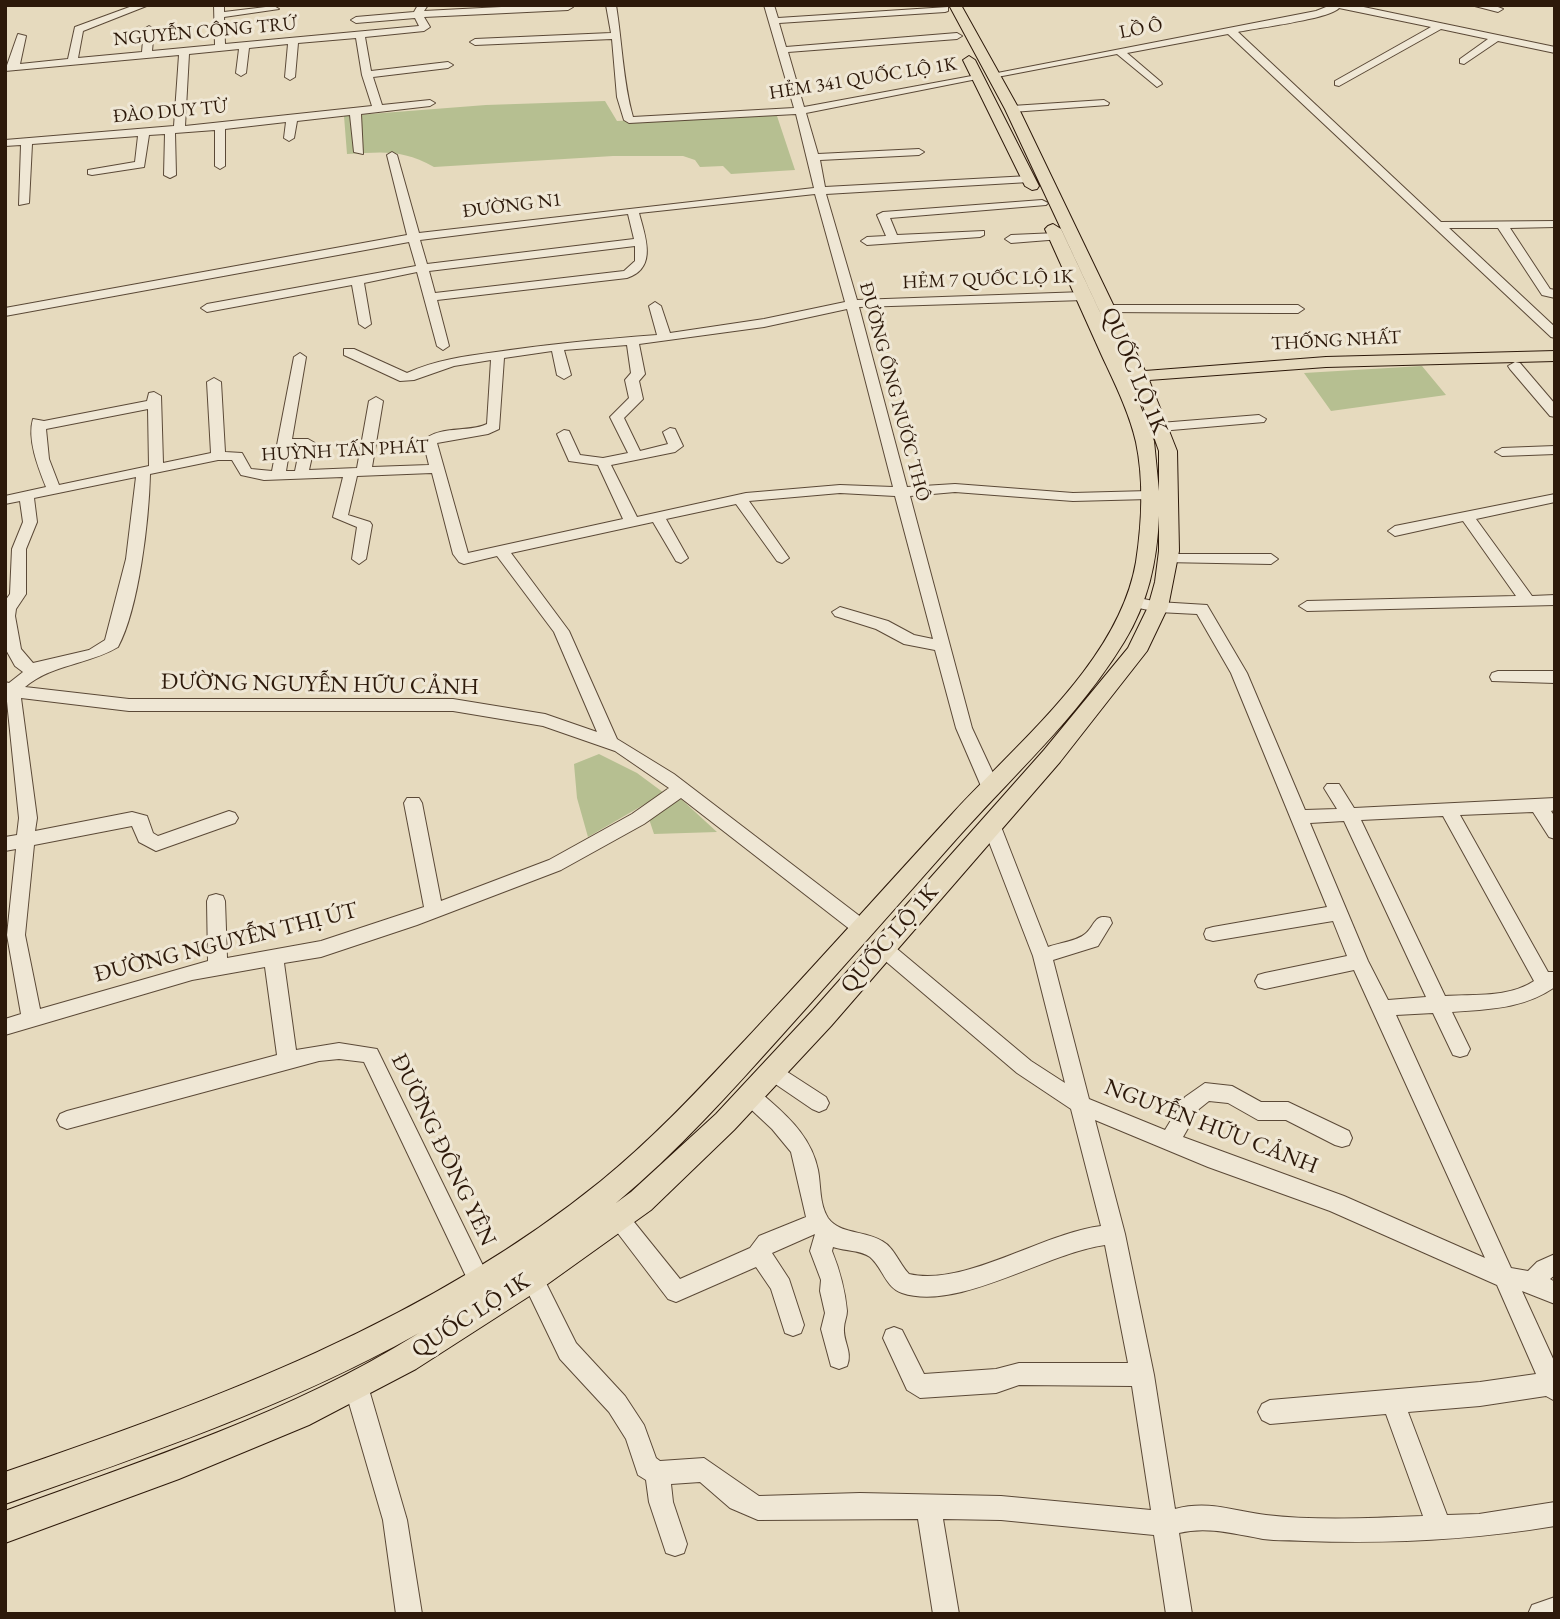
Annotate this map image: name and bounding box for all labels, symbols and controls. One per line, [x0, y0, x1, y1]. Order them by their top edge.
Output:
street label: NGUYỄN CÔNG TRỨ [112, 13, 298, 51]
street label: LỒ Ô [1117, 14, 1165, 44]
street label: HẺM 341 QUỐC LỘ 1K [767, 53, 959, 105]
street label: ĐÀO DUY TỪ [112, 96, 228, 128]
street label: ĐƯỜNG N1 [461, 189, 563, 223]
street label: HẺM 7 QUỐC LỘ 1K [902, 266, 1074, 294]
street label: ĐƯỜNG ỐNG NƯỚC THÔ [854, 280, 934, 504]
street label: QUỐC LỘ 1K [1095, 303, 1173, 439]
street label: THỐNG NHẤT [1271, 326, 1401, 356]
street label: HUỲNH TẤN PHÁT [261, 435, 429, 467]
street label: ĐƯỜNG NGUYỄN HỮU CẢNH [161, 668, 479, 702]
street label: QUỐC LỘ 1K [835, 879, 945, 999]
street label: ĐƯỜNG NGUYỄN THỊ ÚT [91, 897, 361, 989]
street label: ĐƯỜNG ĐÔNG YÊN [384, 1049, 502, 1251]
street label: NGUYỄN HỮU CẢNH [1100, 1074, 1322, 1180]
street label: QUỐC LỘ 1K [407, 1268, 535, 1364]

